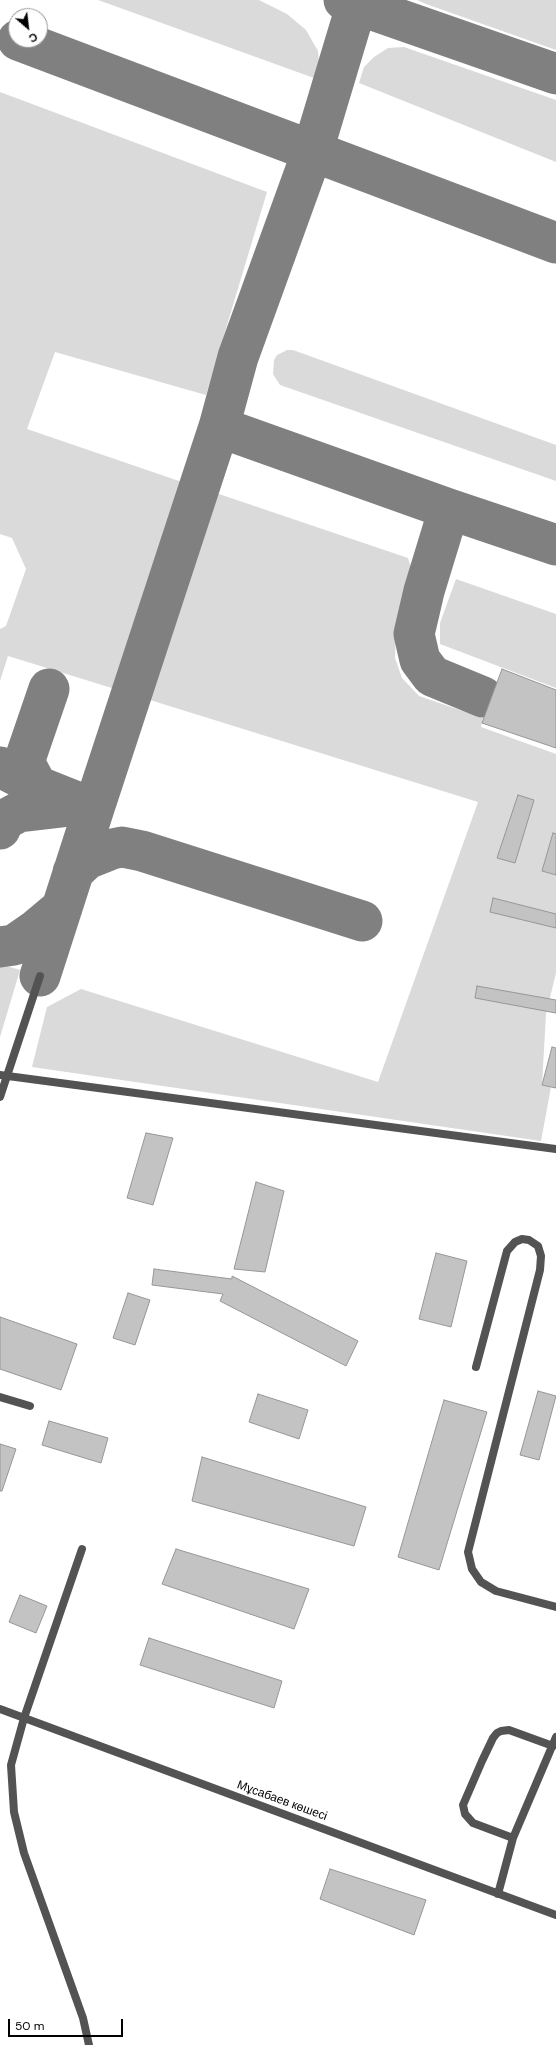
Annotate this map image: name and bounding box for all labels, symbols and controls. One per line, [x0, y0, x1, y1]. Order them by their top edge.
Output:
north arrow [8, 8, 48, 48]
text: С [26, 30, 40, 46]
street label: Мұсабаев көшесі [235, 1778, 329, 1824]
scale bar [10, 2011, 125, 2037]
text: 50 m [15, 2018, 44, 2034]

